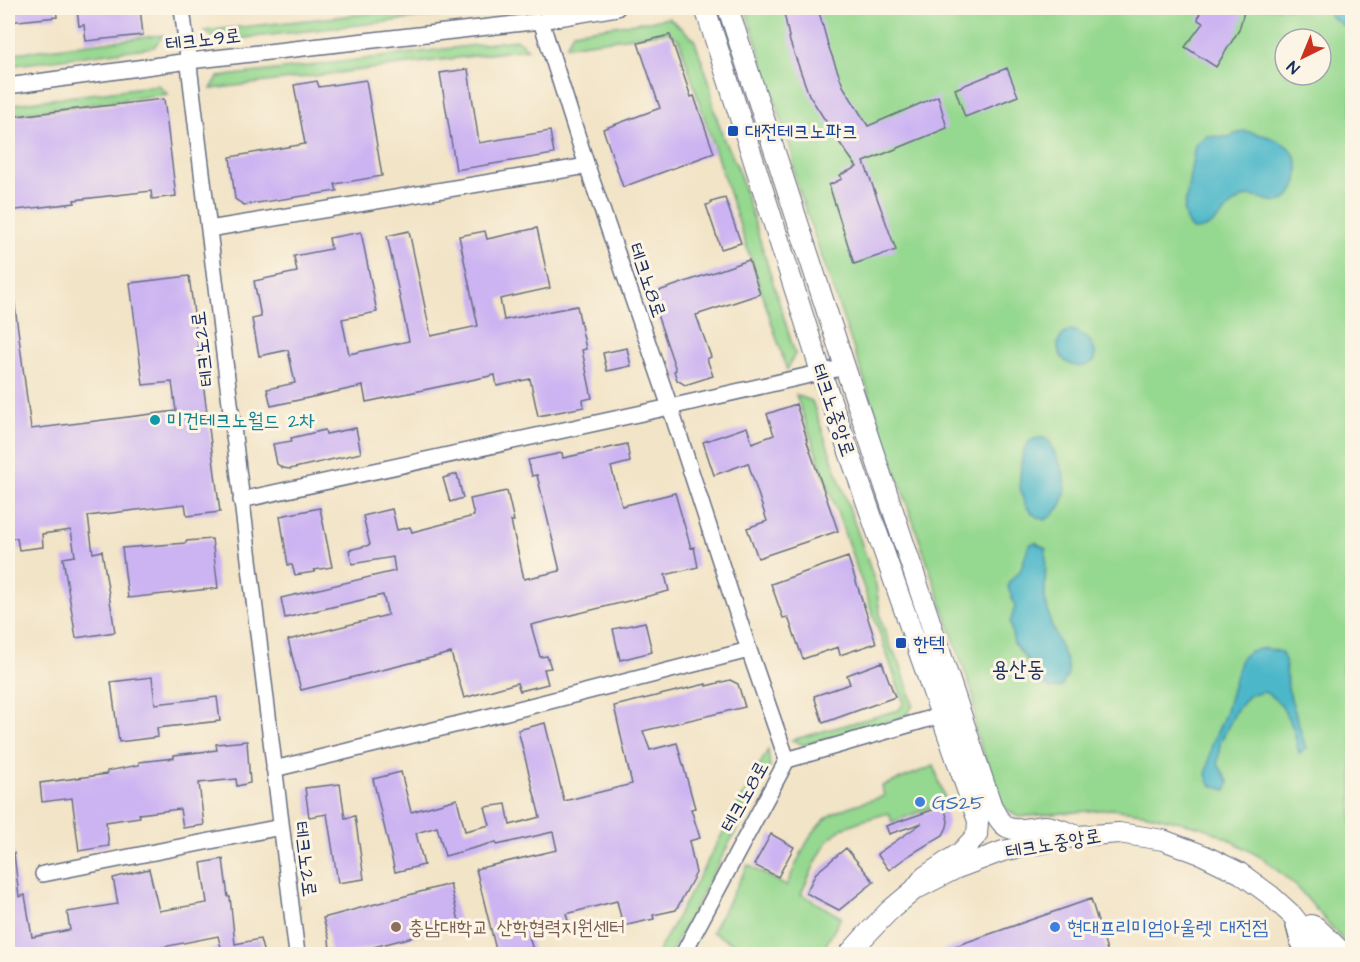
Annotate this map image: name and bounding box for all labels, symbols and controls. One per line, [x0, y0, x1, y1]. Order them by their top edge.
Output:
street label: 테크노9로 [164, 21, 242, 59]
north arrow [1273, 27, 1333, 87]
text: N [1282, 56, 1305, 79]
place label: 대전테크노파크 [745, 118, 858, 146]
marker: 대전테크노파크 [726, 124, 740, 138]
street label: 테크노8로 [621, 239, 673, 321]
street label: 테크노2로 [184, 310, 222, 388]
street label: 테크노중앙로 [804, 360, 862, 461]
place label: 미건테크노월드 2차 [167, 407, 315, 435]
marker: 미건테크노월드 2차 [148, 413, 162, 427]
place label: 한텍 [913, 630, 945, 658]
marker: 한텍 [894, 636, 908, 650]
district label: 용산동 [991, 654, 1045, 685]
street label: 테크노8로 [714, 756, 776, 837]
place label: GS25 [932, 789, 984, 817]
marker: GS25 [913, 795, 927, 809]
street label: 테크노2로 [286, 820, 324, 898]
street label: 테크노중앙로 [1003, 822, 1103, 866]
place label: 충남대학교 산학협력지원센터 [408, 914, 625, 942]
place label: 현대프리미엄아울렛 대전점 [1067, 914, 1268, 942]
marker: 충남대학교 산학협력지원센터 [389, 920, 403, 934]
marker: 현대프리미엄아울렛 대전점 [1048, 920, 1062, 934]

